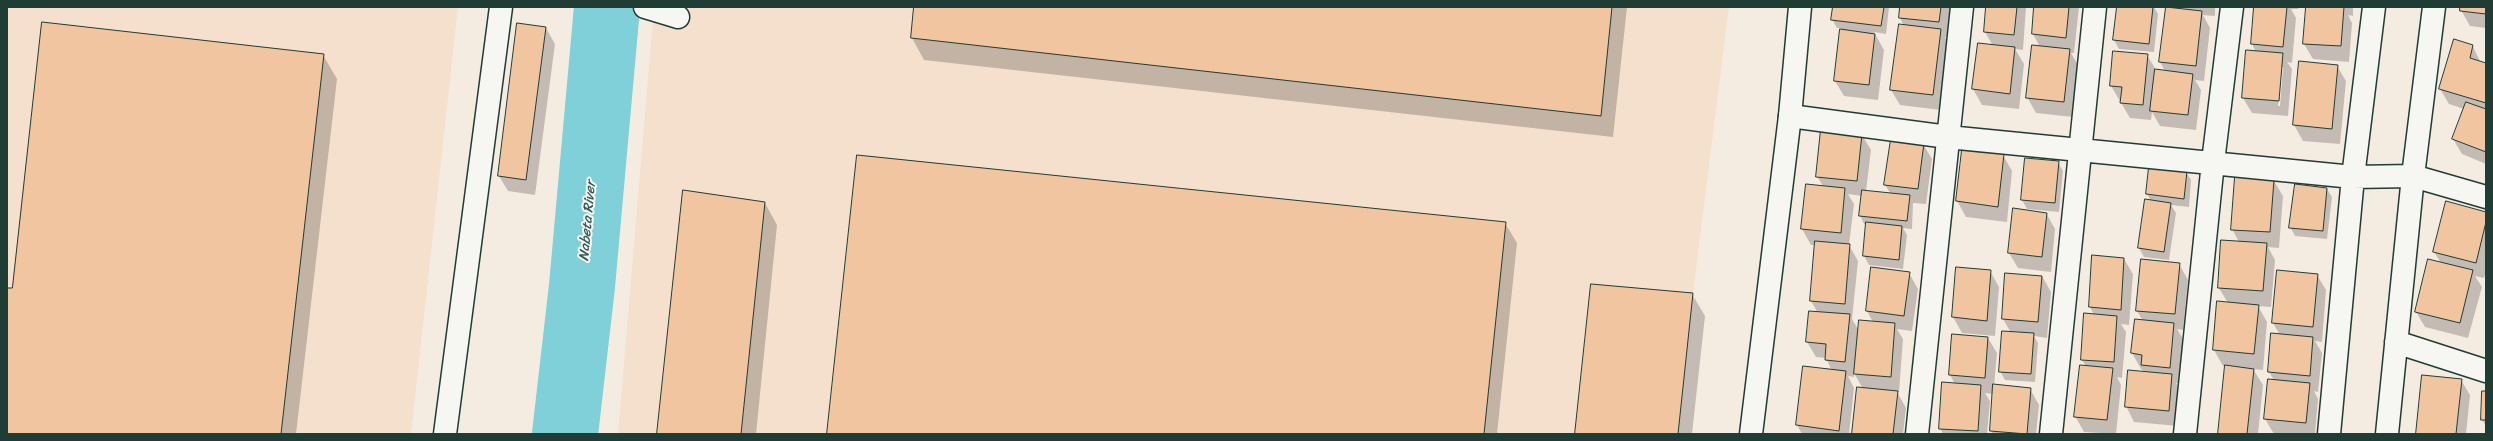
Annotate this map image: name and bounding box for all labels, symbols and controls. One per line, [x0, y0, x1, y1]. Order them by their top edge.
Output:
water label: Nabeta River [576, 180, 600, 262]

